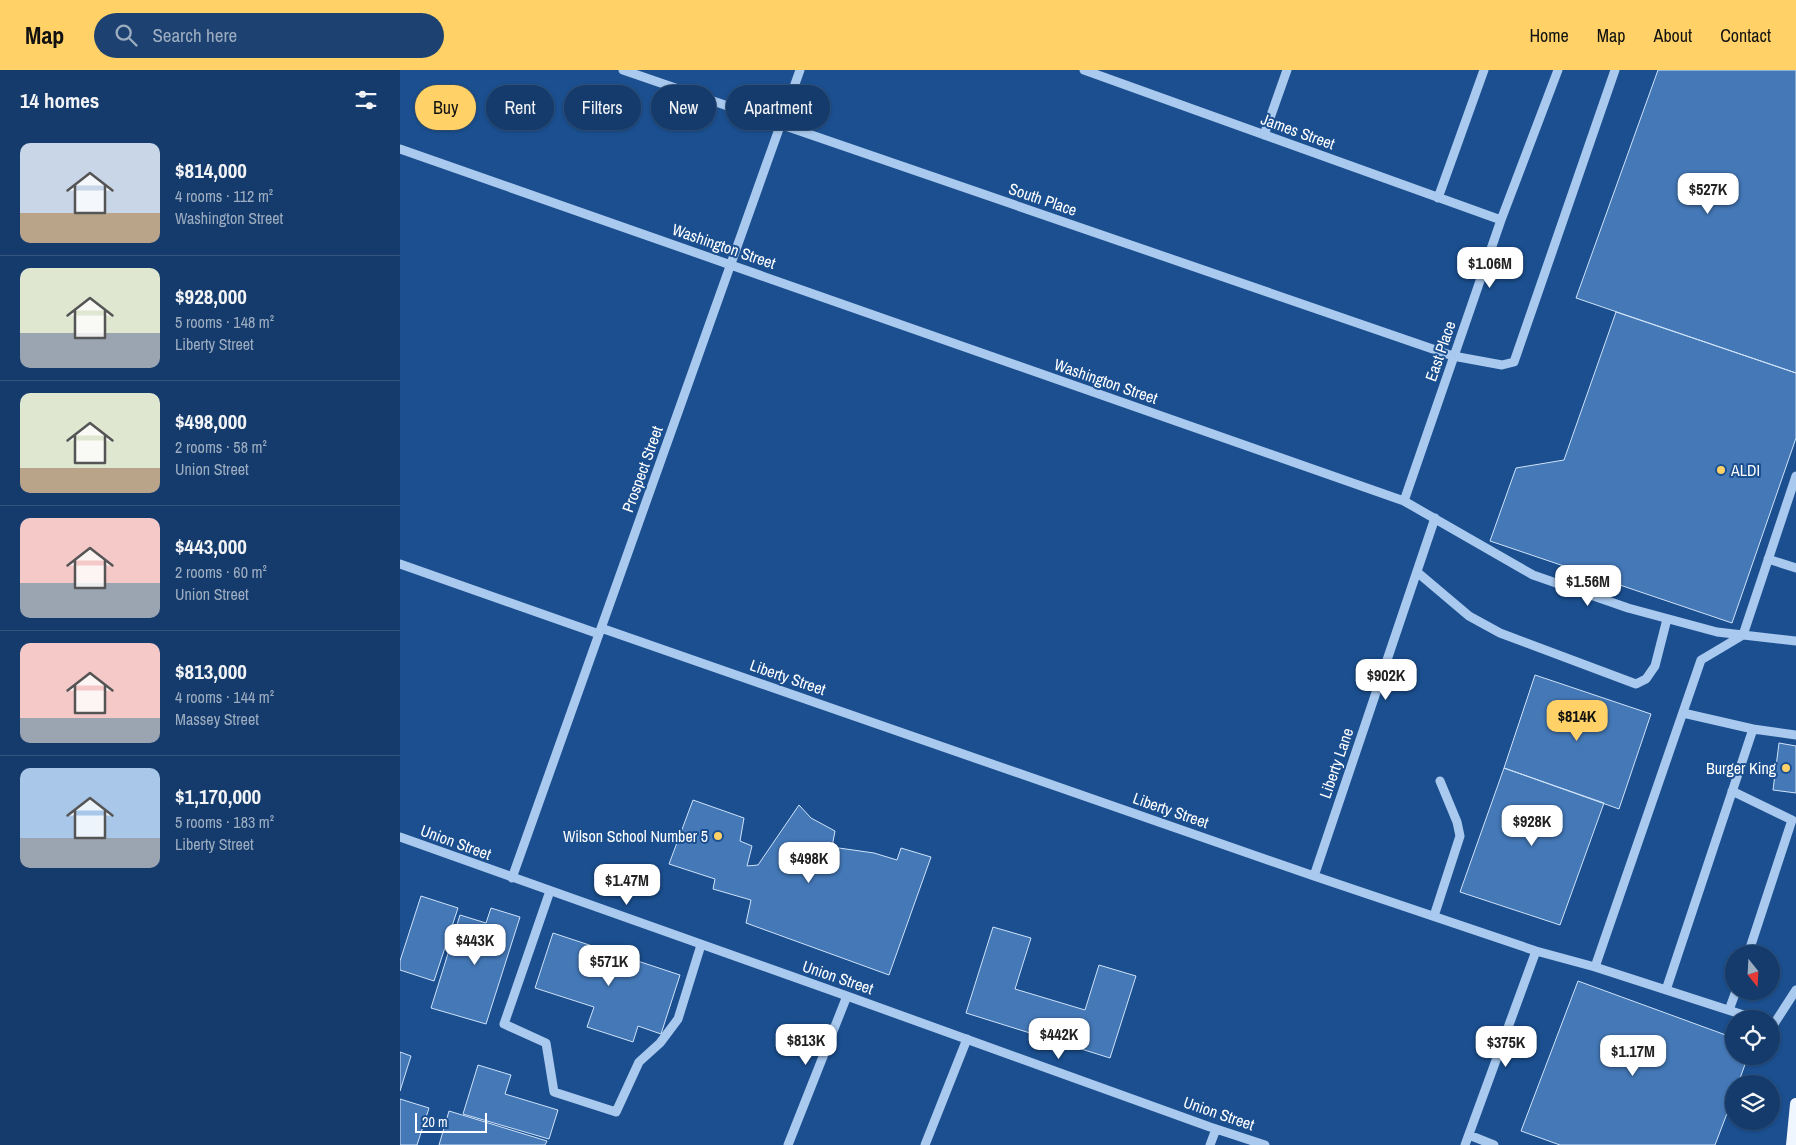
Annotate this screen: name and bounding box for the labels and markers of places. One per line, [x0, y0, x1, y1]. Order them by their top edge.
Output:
pin: $527K [1673, 172, 1743, 215]
pin: $1.06M [1449, 246, 1531, 289]
place label: ALDI [1730, 459, 1760, 481]
marker: ALDI [1715, 464, 1727, 476]
pin: $1.56M [1547, 564, 1629, 607]
pin: $902K [1351, 658, 1421, 701]
pin: $814K [1542, 700, 1612, 742]
place label: Burger King [1706, 757, 1777, 779]
marker: Burger King [1780, 762, 1792, 774]
pin: $928K [1497, 804, 1567, 847]
place label: Wilson School Number 5 [563, 825, 708, 847]
marker: Wilson School Number 5 [712, 830, 724, 842]
pin: $498K [774, 842, 844, 884]
pin: $1.47M [586, 864, 668, 906]
pin: $443K [440, 924, 510, 966]
pin: $571K [574, 944, 644, 987]
pin: $442K [1024, 1018, 1094, 1060]
pin: $813K [771, 1024, 841, 1066]
pin: $375K [1471, 1026, 1541, 1068]
pin: $1.17M [1592, 1034, 1674, 1077]

